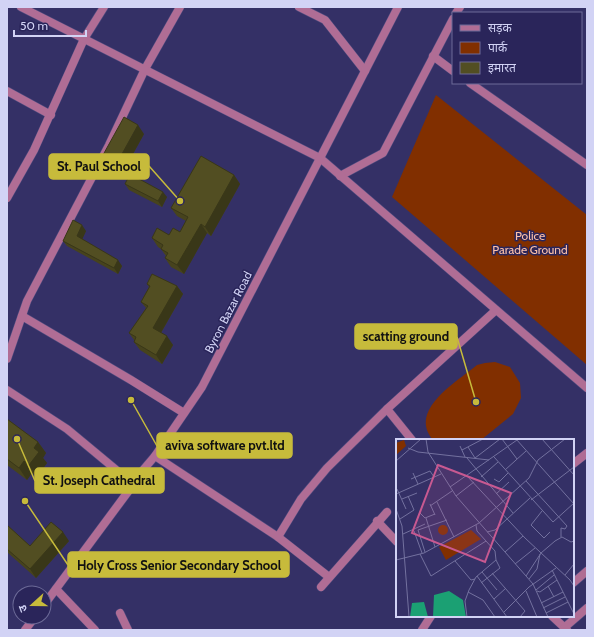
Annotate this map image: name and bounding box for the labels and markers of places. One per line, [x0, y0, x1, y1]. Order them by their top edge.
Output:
callout: St. Paul School [49, 154, 149, 179]
callout: scatting ground [355, 324, 457, 349]
callout: aviva software pvt.ltd [157, 433, 292, 458]
callout: St. Joseph Cathedral [35, 468, 164, 493]
callout: Holy Cross Senior Secondary School [68, 552, 289, 577]

